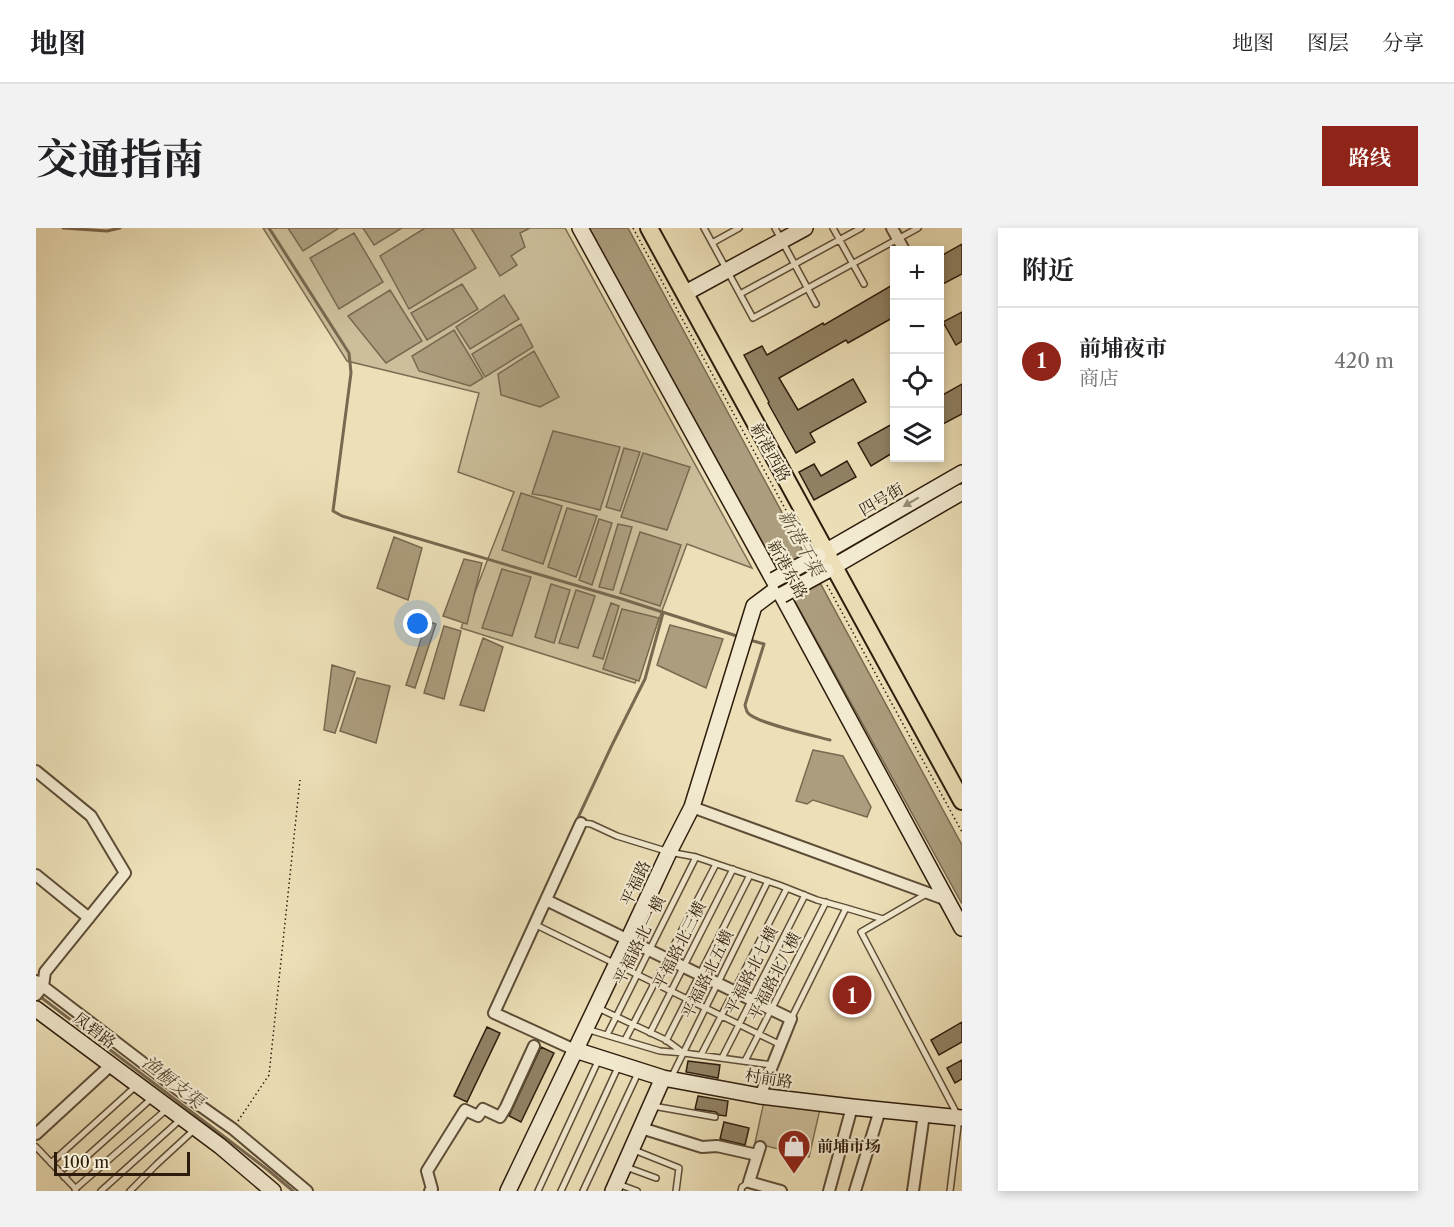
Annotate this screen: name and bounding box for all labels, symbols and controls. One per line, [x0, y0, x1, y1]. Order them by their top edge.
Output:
text: 地图 [30, 26, 86, 60]
text: 地图 [1232, 30, 1274, 55]
text: 图层 [1307, 30, 1349, 55]
text: 分享 [1382, 30, 1424, 55]
button: 路线 [1322, 126, 1418, 186]
text: 交通指南 [36, 133, 204, 185]
map controls [890, 246, 944, 462]
button: + [890, 246, 944, 300]
text: 附近 [1022, 254, 1074, 286]
button: − [890, 300, 944, 354]
text: 前埔夜市 [1079, 335, 1167, 362]
text: 1 [1037, 349, 1046, 373]
text: 420 m [1334, 349, 1394, 373]
button: locate [890, 354, 944, 408]
text: 商店 [1079, 366, 1119, 390]
button: layers [890, 408, 944, 462]
street label: 新港西路 [747, 419, 795, 485]
street label: 四号街 [855, 478, 907, 520]
one-way arrow [903, 497, 919, 508]
water label: 新港干渠 [774, 506, 830, 582]
street label: 新港东路 [764, 536, 812, 602]
your location [403, 609, 432, 638]
street label: 平福路 [616, 857, 654, 909]
street label: 平福路北一横 [609, 892, 669, 988]
street label: 平福路北三横 [648, 898, 710, 992]
street label: 平福路北七横 [720, 923, 782, 1017]
street label: 平福路北五横 [677, 926, 737, 1022]
street label: 平福路北八横 [743, 929, 805, 1023]
pin: 1 [832, 972, 872, 1017]
street label: 凤碧路 [70, 1008, 120, 1052]
water label: 渔橱支渠 [138, 1051, 211, 1115]
street label: 村前路 [744, 1064, 794, 1092]
shop icon: 前埔市场 [776, 1128, 812, 1175]
place label: 前埔市场 [817, 1136, 881, 1156]
scale bar [54, 1149, 190, 1176]
text: 100 m [63, 1152, 109, 1172]

